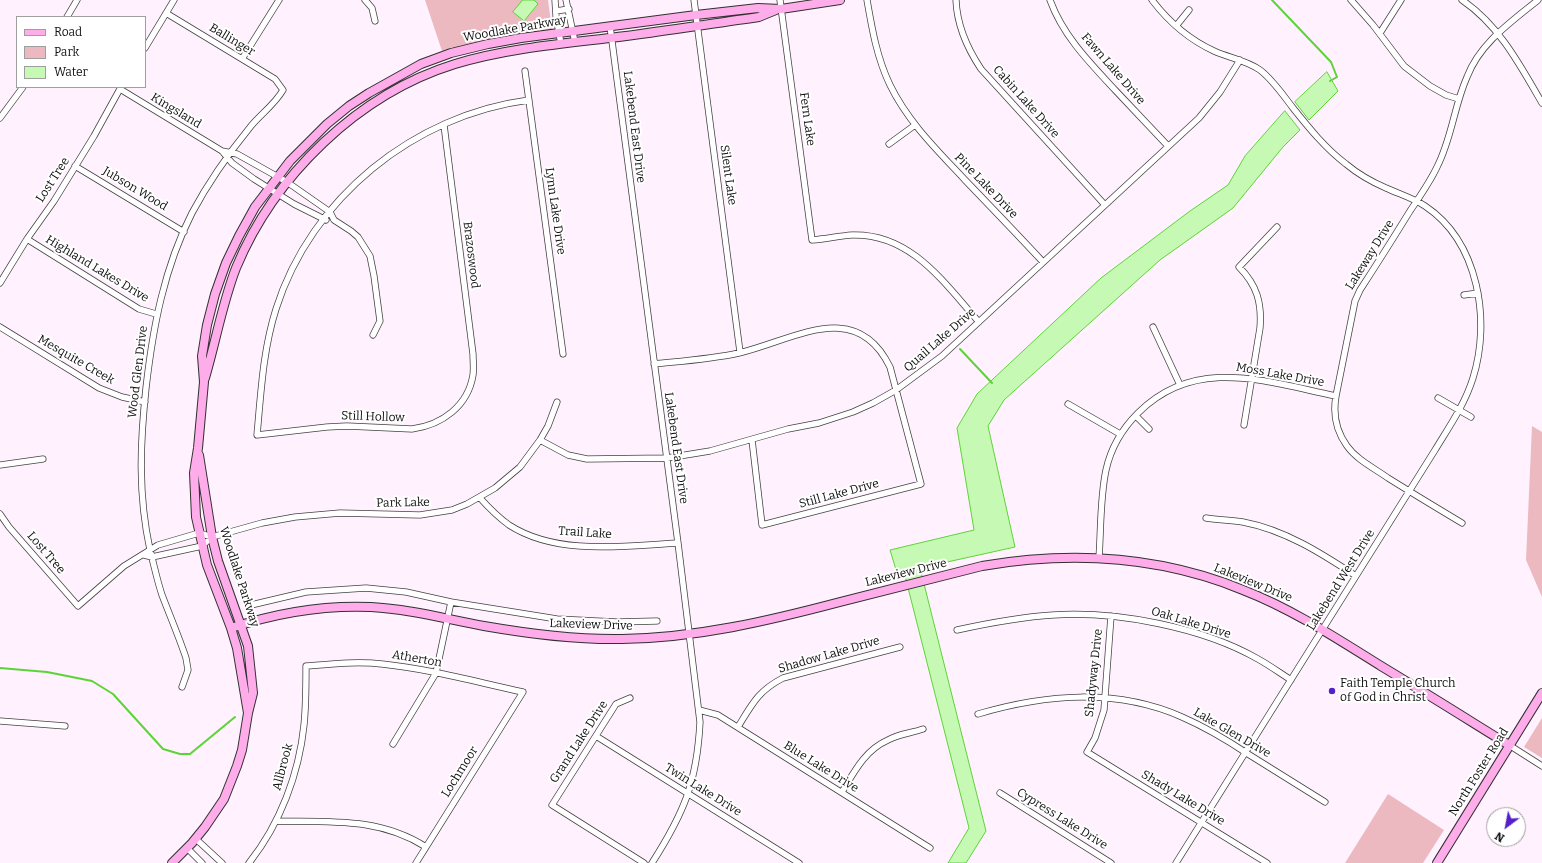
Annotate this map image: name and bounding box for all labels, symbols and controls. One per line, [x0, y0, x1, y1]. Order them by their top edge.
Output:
street label: Woodlake Parkway [462, 13, 568, 45]
legend [16, 16, 146, 88]
street label: Ballinger [207, 21, 257, 59]
text: Road [54, 25, 82, 39]
street label: Fawn Lake Drive [1078, 30, 1148, 108]
text: Park [54, 45, 79, 59]
street label: Cabin Lake Drive [990, 63, 1062, 141]
text: Water [54, 65, 88, 79]
street label: Lakebend East Drive [620, 70, 648, 184]
street label: Kingsland [148, 90, 204, 132]
street label: Fern Lake [796, 91, 818, 147]
street label: Silent Lake [717, 144, 739, 206]
street label: Pine Lake Drive [951, 150, 1021, 222]
street label: Lost Tree [33, 155, 73, 205]
street label: Jubson Wood [100, 164, 170, 214]
street label: Lynn Lake Drive [542, 166, 568, 256]
street label: Lakeway Drive [1343, 217, 1397, 293]
street label: Brazoswood [460, 221, 482, 289]
street label: Highland Lakes Drive [43, 232, 151, 306]
street label: Quail Lake Drive [901, 305, 979, 375]
street label: Wood Glen Drive [125, 325, 151, 419]
street label: Mesquite Creek [35, 332, 117, 388]
street label: Moss Lake Drive [1235, 360, 1325, 390]
street label: Lakebend East Drive [661, 391, 691, 505]
street label: Still Hollow [341, 409, 405, 425]
street label: Still Lake Drive [797, 476, 881, 512]
street label: Park Lake [376, 495, 430, 511]
street label: Trail Lake [558, 524, 612, 542]
street label: Woodlake Parkway [216, 525, 262, 629]
street label: Lakebend West Drive [1304, 527, 1378, 633]
street label: Lost Tree [24, 529, 68, 577]
street label: Lakeview Drive [864, 556, 948, 590]
street label: Lakeview Drive [1212, 561, 1294, 605]
street label: Oak Lake Drive [1149, 604, 1233, 642]
street label: Lakeview Drive [549, 616, 633, 634]
street label: Shadyway Drive [1082, 628, 1106, 718]
street label: Shadow Lake Drive [777, 634, 881, 676]
street label: Atherton [391, 648, 443, 670]
place label: Faith Temple Church of God in Christ [1340, 677, 1455, 705]
marker: Faith Temple Church of God in Christ [1327, 686, 1337, 696]
street label: Grand Lake Drive [547, 698, 611, 786]
street label: Lake Glen Drive [1191, 705, 1273, 761]
street label: North Foster Road [1446, 725, 1512, 819]
street label: Blue Lake Drive [781, 738, 861, 796]
street label: Allbrook [270, 742, 296, 792]
street label: Lochmoor [439, 744, 481, 800]
street label: Twin Lake Drive [662, 761, 744, 819]
street label: Shady Lake Drive [1139, 767, 1227, 829]
street label: Cypress Lake Drive [1014, 785, 1110, 853]
north arrow [1486, 807, 1526, 847]
text: N [1493, 829, 1507, 845]

